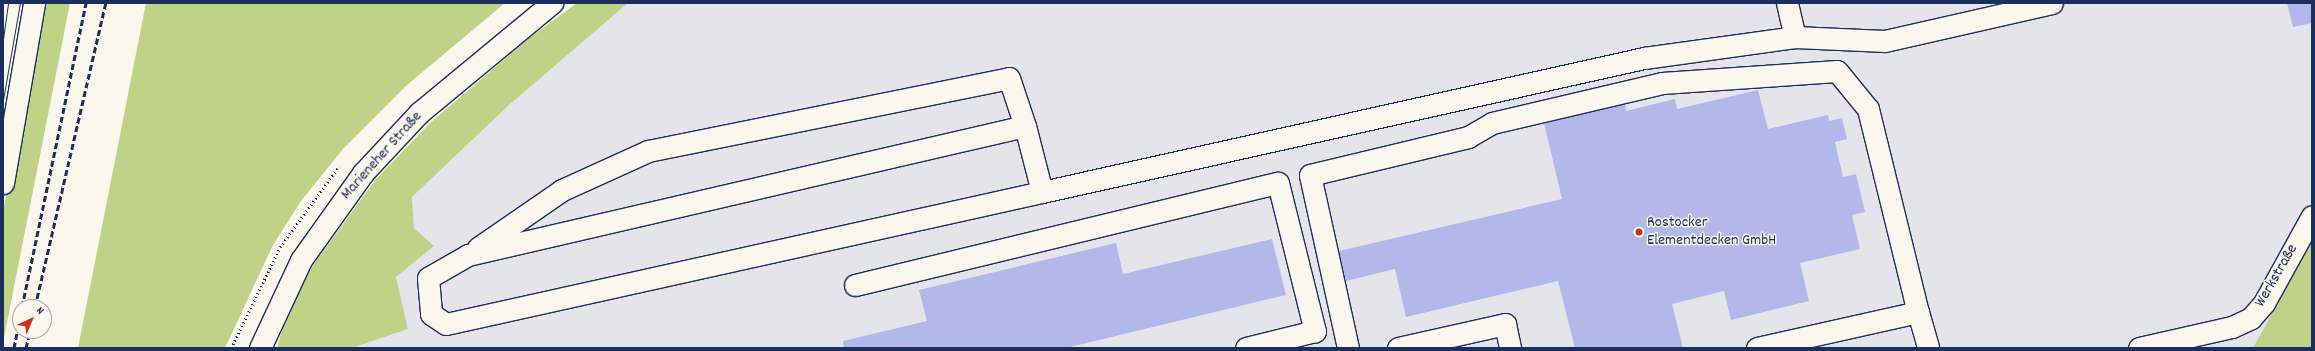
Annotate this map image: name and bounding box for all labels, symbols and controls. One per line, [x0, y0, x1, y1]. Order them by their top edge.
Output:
street label: Marieneher Straße [337, 108, 427, 204]
place label: Rostocker Elementdecken GmbH [1647, 213, 1776, 251]
marker: Rostocker Elementdecken GmbH [1634, 227, 1644, 237]
street label: Werkstraße [2251, 241, 2303, 311]
north arrow [12, 299, 52, 339]
text: N [32, 303, 47, 319]

